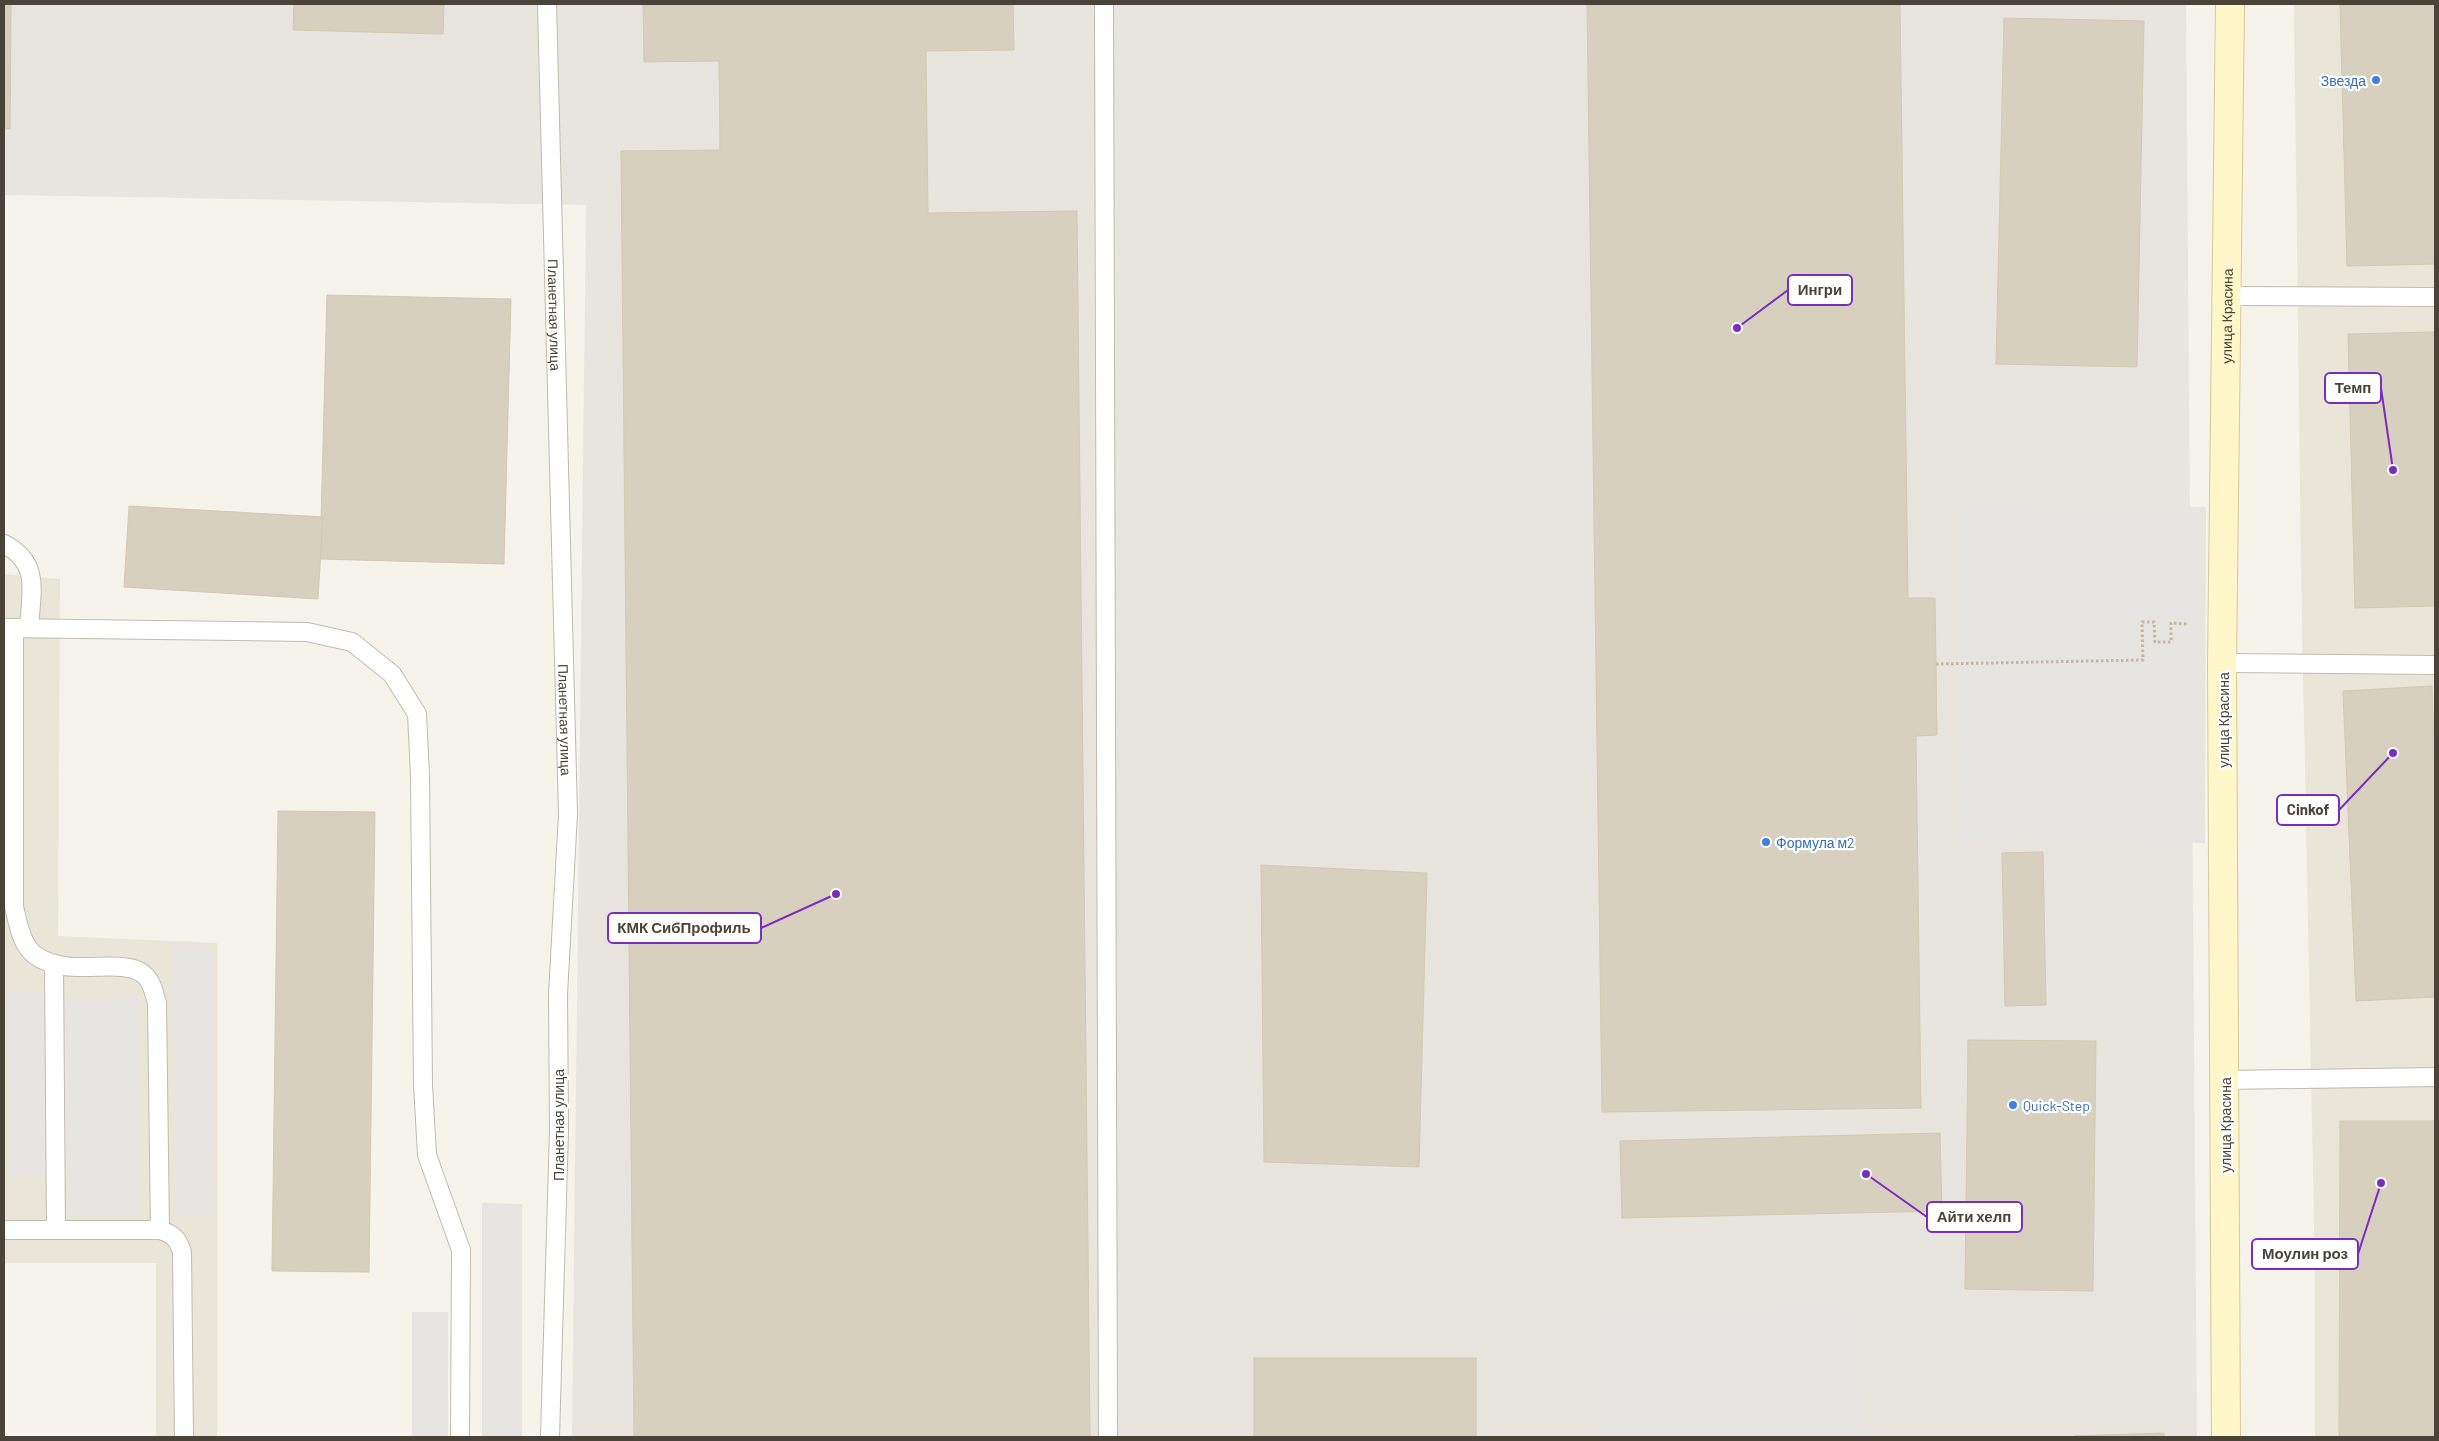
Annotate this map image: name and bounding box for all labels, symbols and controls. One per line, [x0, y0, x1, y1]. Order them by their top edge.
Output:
place label: Звезда [2321, 72, 2366, 89]
marker: Звезда [2370, 74, 2382, 86]
street label: Планетная улица [545, 259, 565, 371]
street label: улица Красина [2217, 268, 2235, 364]
callout: Ингри [1788, 275, 1852, 305]
text: Ингри [1798, 280, 1842, 298]
callout: Темп [2325, 373, 2381, 403]
text: Темп [2335, 378, 2371, 396]
street label: Планетная улица [556, 664, 576, 776]
street label: улица Красина [2215, 672, 2232, 768]
callout: Cinkof [2277, 795, 2339, 825]
text: Cinkof [2287, 800, 2329, 818]
place label: Формула м2 [1776, 834, 1855, 851]
marker: Формула м2 [1760, 836, 1772, 848]
callout: КМК СибПрофиль [608, 913, 761, 943]
text: КМК СибПрофиль [617, 918, 751, 936]
street label: Планетная улица [550, 1069, 567, 1181]
street label: улица Красина [2217, 1077, 2234, 1173]
place label: Quick-Step [2023, 1097, 2090, 1114]
marker: Quick-Step [2007, 1099, 2019, 1111]
callout: Айти хелп [1927, 1202, 2022, 1232]
text: Айти хелп [1937, 1207, 2011, 1225]
callout: Моулин роз [2252, 1239, 2358, 1269]
text: Моулин роз [2262, 1244, 2348, 1262]

